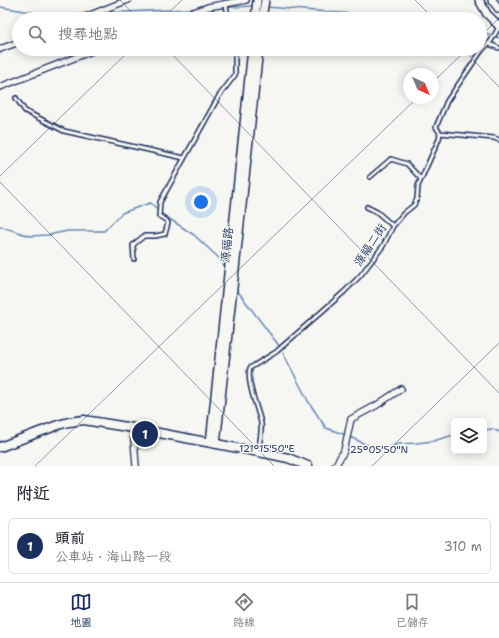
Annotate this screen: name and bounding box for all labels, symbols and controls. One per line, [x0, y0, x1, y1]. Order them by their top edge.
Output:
search box [12, 12, 487, 56]
icon: search [26, 23, 48, 45]
text: 搜尋地點 [58, 24, 118, 44]
north arrow [403, 68, 439, 104]
your location [191, 192, 211, 212]
street label: 源福二街 [350, 221, 390, 269]
street label: 源福路 [217, 226, 237, 264]
map controls [451, 418, 487, 454]
button: layers [451, 418, 487, 454]
pin: 1 [132, 419, 158, 449]
text: 121°15'50"E [239, 442, 295, 455]
text: 25°05'50"N [350, 443, 408, 456]
text: 附近 [16, 482, 50, 504]
text: 頭前 [55, 528, 85, 548]
text: 1 [27, 538, 33, 555]
text: 310 m [444, 538, 482, 555]
text: 公車站 · 海山路一段 [55, 548, 172, 565]
tab: 地圖 [70, 591, 92, 630]
tab: 路線 [233, 591, 255, 630]
tab: 已儲存 [396, 591, 429, 630]

